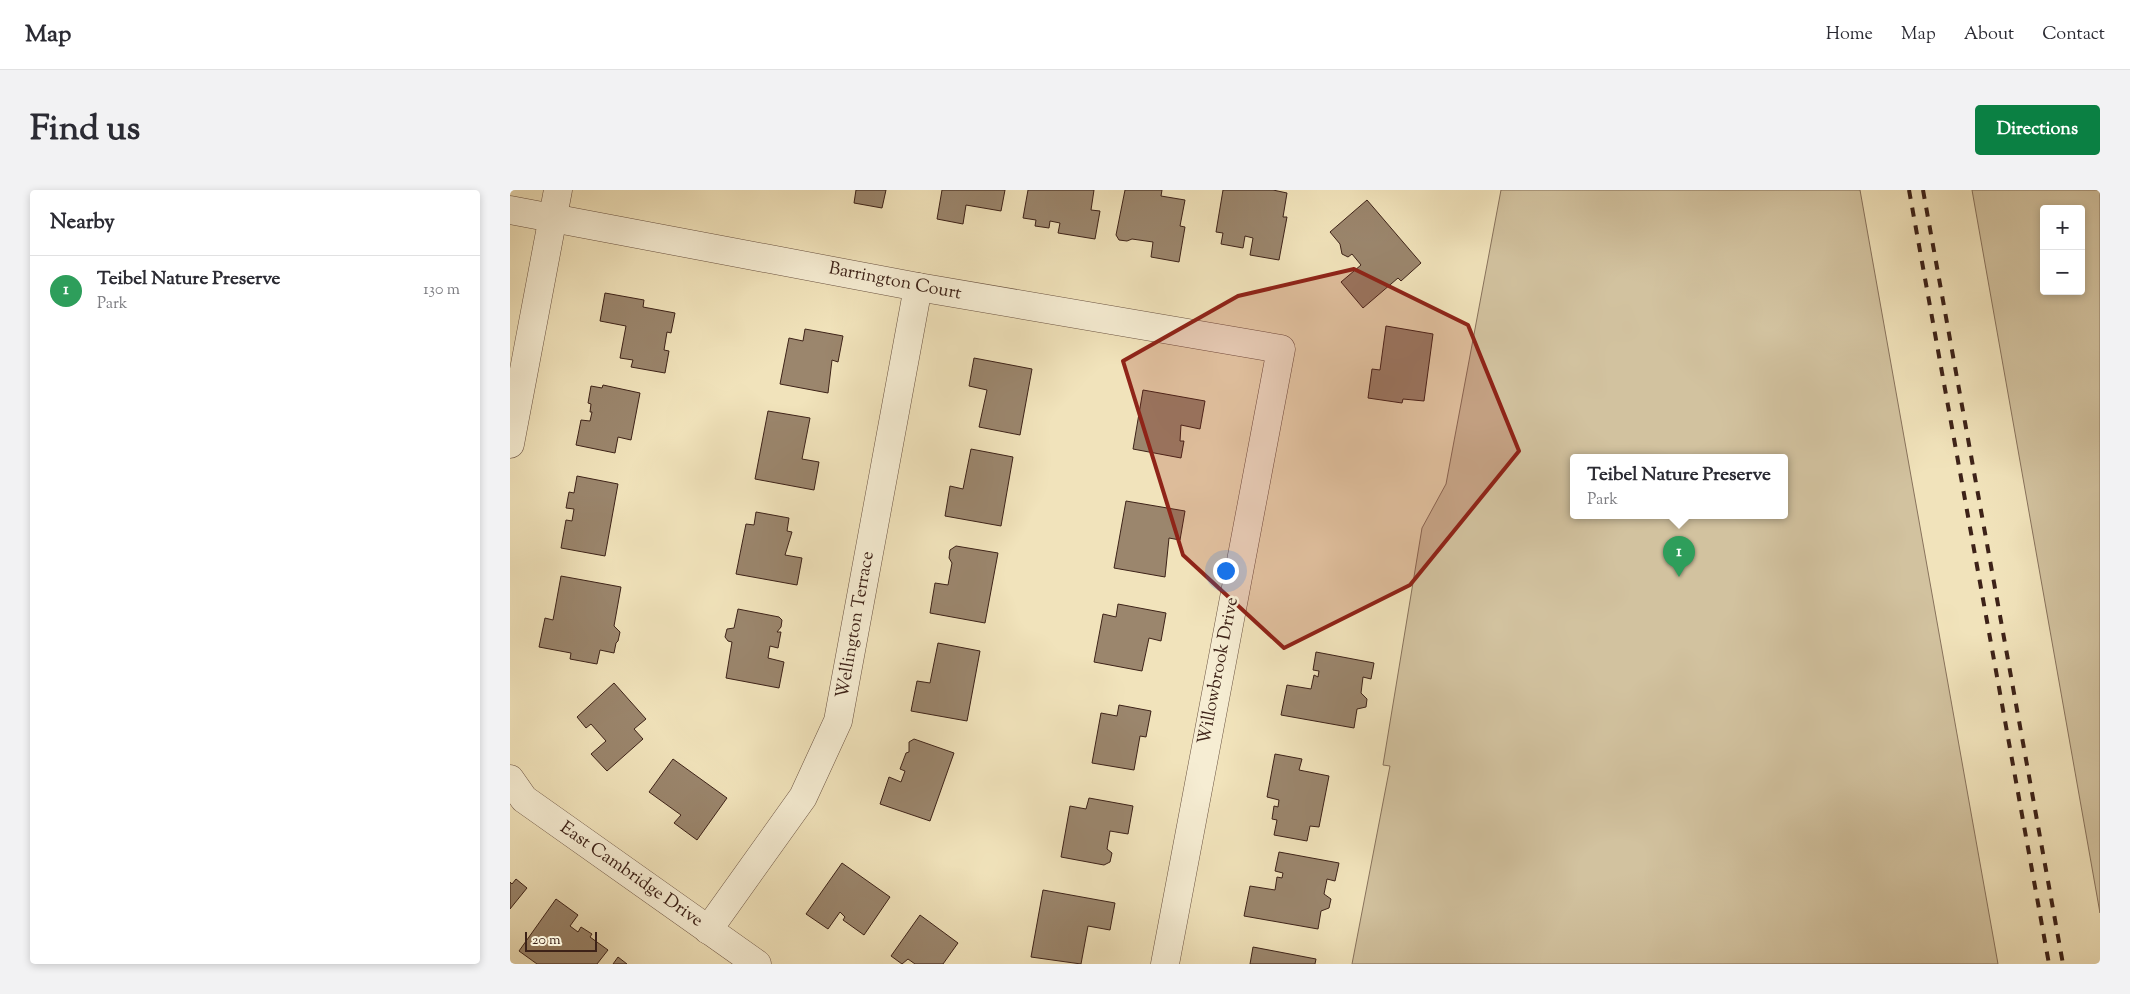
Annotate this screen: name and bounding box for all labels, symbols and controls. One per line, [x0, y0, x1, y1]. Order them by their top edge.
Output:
text: Map [25, 18, 71, 52]
text: Home [1826, 22, 1873, 48]
text: Map [1901, 22, 1936, 48]
text: About [1964, 22, 2014, 48]
text: Contact [2042, 22, 2105, 48]
text: Find us [30, 105, 140, 156]
button: Directions [1975, 105, 2100, 155]
map controls [2040, 205, 2085, 295]
button: + [2040, 205, 2085, 250]
text: Nearby [50, 208, 115, 238]
button: − [2040, 250, 2085, 295]
street label: Barrington Court [826, 256, 964, 308]
text: Teibel Nature Preserve [97, 266, 280, 293]
text: 1 [63, 279, 69, 302]
text: 130 m [423, 279, 460, 302]
text: Park [97, 293, 128, 316]
popup [1570, 454, 1788, 519]
text: Teibel Nature Preserve [1587, 462, 1771, 489]
text: Park [1587, 489, 1618, 512]
pin: 1 [1663, 536, 1695, 577]
street label: Wellington Terrace [830, 549, 882, 701]
your location [1213, 558, 1239, 584]
street label: Willowbrook Drive [1192, 595, 1246, 747]
street label: East Cambridge Drive [554, 816, 708, 934]
scale bar [525, 929, 598, 952]
text: 20 m [532, 931, 561, 951]

